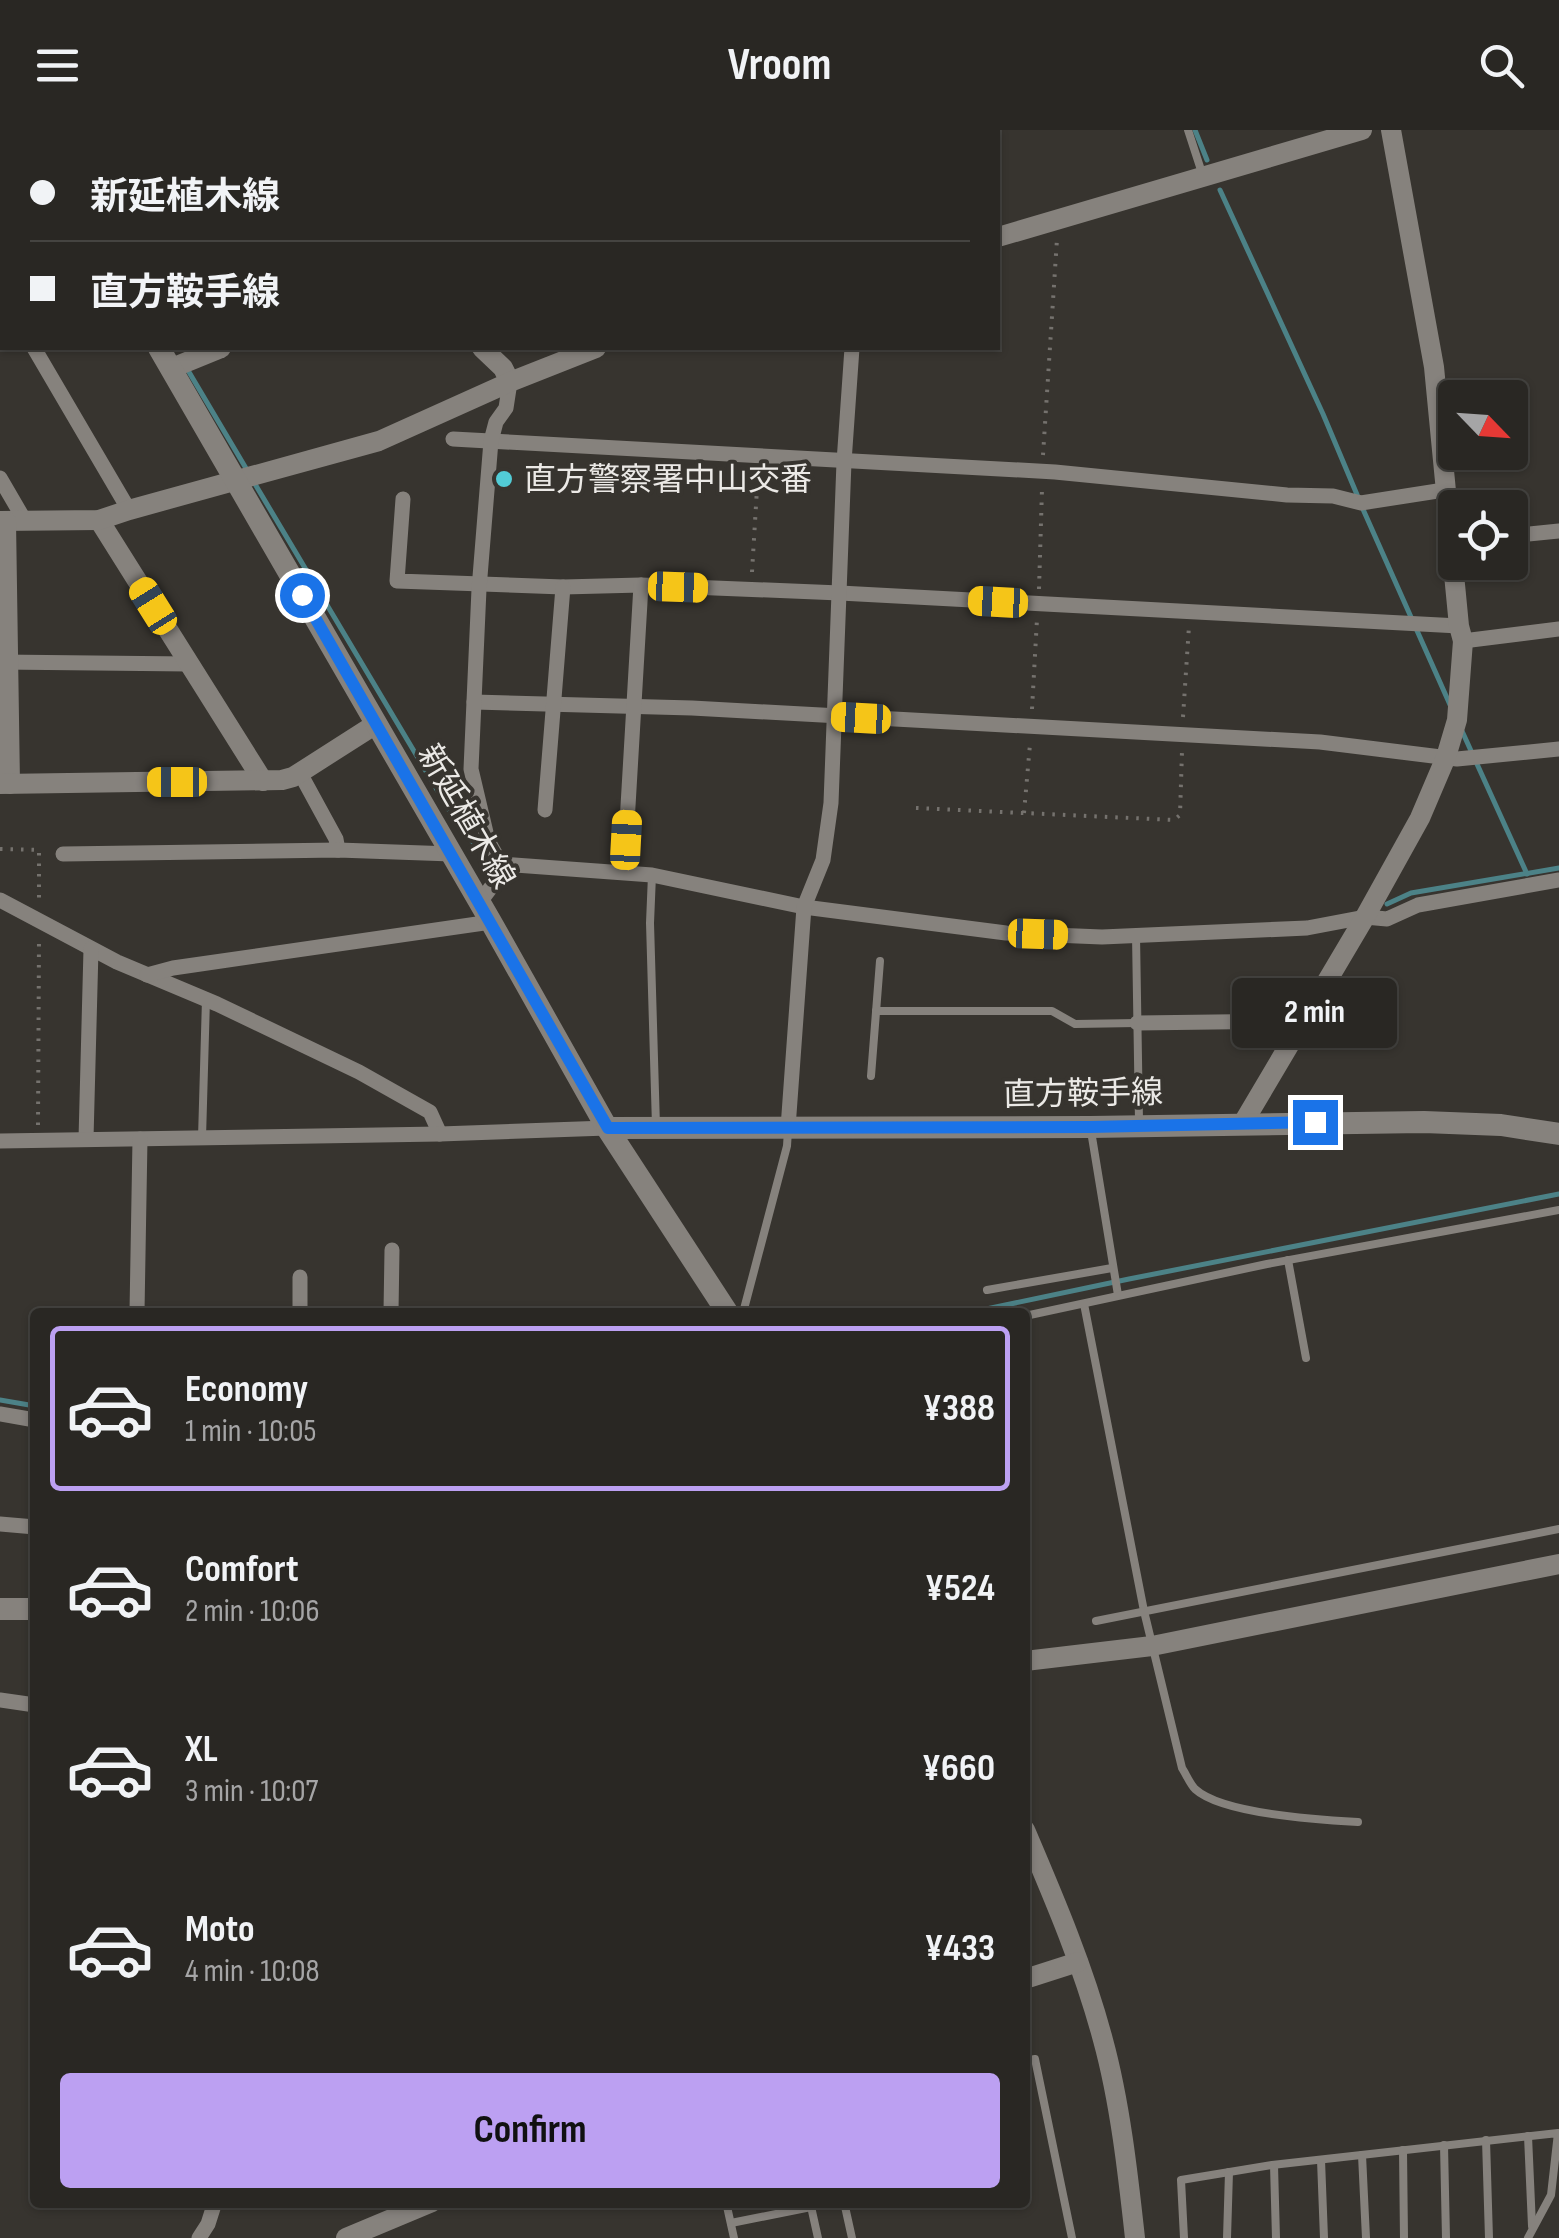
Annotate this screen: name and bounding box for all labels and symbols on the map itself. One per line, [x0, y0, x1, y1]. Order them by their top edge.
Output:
north arrow [1438, 380, 1528, 470]
place label: 直方警察署中山交番 [524, 461, 812, 500]
marker: 直方警察署中山交番 [493, 468, 515, 490]
car [647, 571, 709, 603]
car [124, 573, 182, 639]
route start [280, 573, 325, 618]
car [967, 585, 1029, 619]
car [830, 701, 892, 735]
street label: 新延植木線 [409, 738, 523, 896]
car [147, 767, 207, 797]
car [609, 809, 643, 871]
car [1007, 918, 1069, 950]
callout: 2 min [1232, 977, 1398, 1047]
street label: 直方鞍手線 [1003, 1074, 1163, 1115]
route end [1293, 1100, 1338, 1145]

